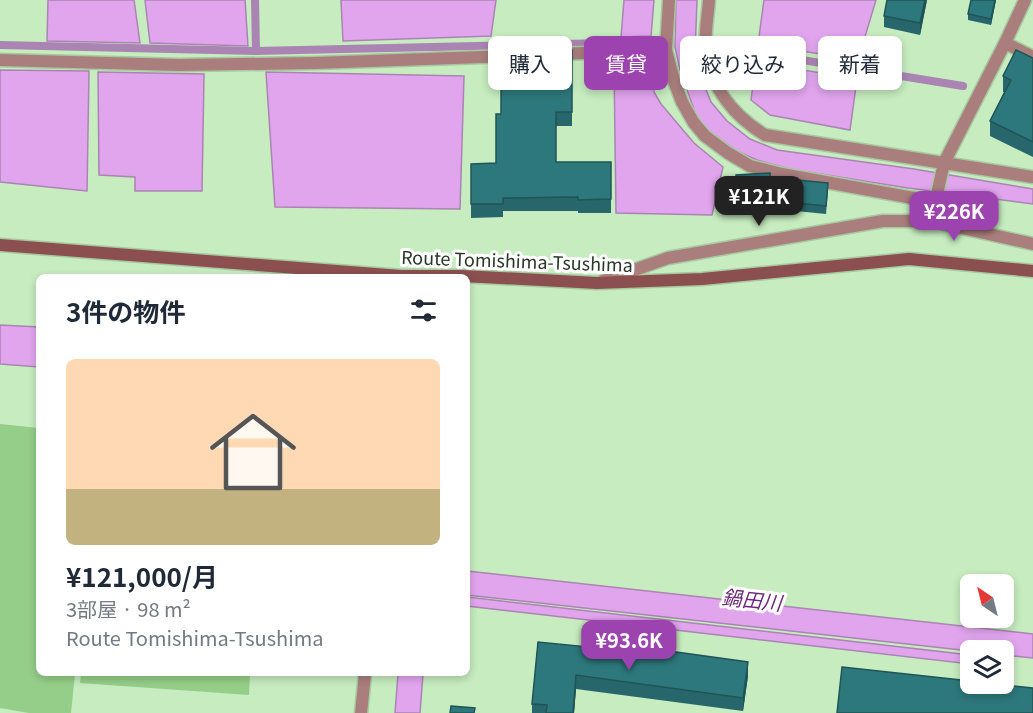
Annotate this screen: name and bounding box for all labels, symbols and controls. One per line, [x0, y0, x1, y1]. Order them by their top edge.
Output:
chip: 購入 [488, 36, 572, 90]
chip: 賃貸 [584, 36, 668, 90]
chip: 絞り込み [680, 36, 806, 90]
chip: 新着 [818, 36, 902, 90]
pin: ¥121K [717, 176, 801, 227]
text: ¥121K [729, 181, 789, 210]
pin: ¥226K [912, 191, 996, 242]
text: ¥226K [924, 196, 984, 225]
street label: Route Tomishima-Tsushima [401, 243, 633, 277]
text: 3件の物件 [66, 292, 185, 329]
icon: filters [407, 294, 440, 327]
icon: home [199, 398, 307, 506]
text: ¥121,000/月 [66, 557, 218, 594]
north arrow [960, 574, 1014, 628]
map controls [960, 574, 1014, 694]
water label: 鍋田川 [721, 581, 785, 617]
text: 3部屋 · 98 m² [66, 594, 191, 623]
pin: ¥93.6K [580, 620, 678, 671]
text: Route Tomishima-Tsushima [66, 623, 324, 652]
text: ¥93.6K [595, 625, 663, 654]
button: layers [960, 640, 1014, 694]

